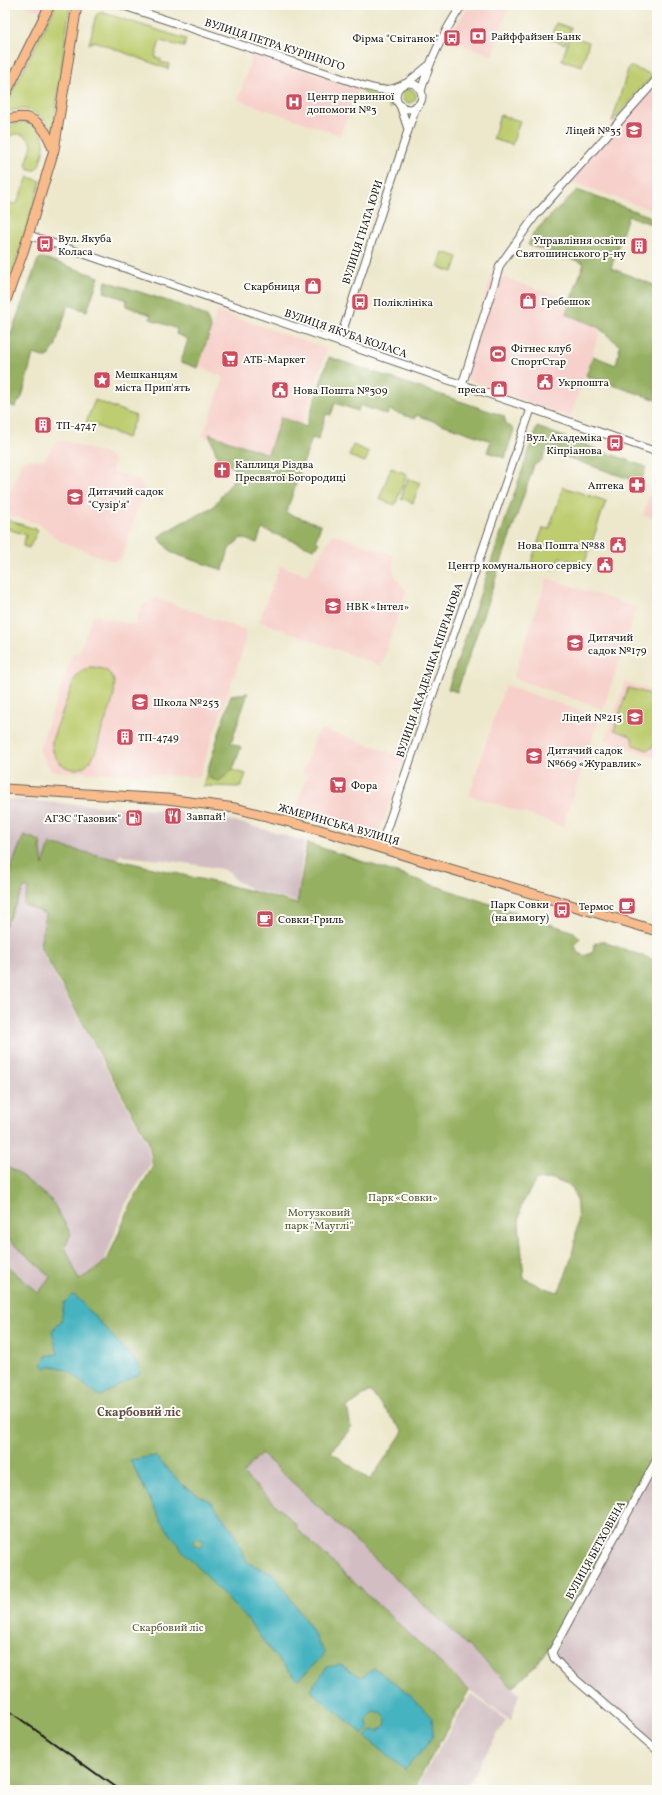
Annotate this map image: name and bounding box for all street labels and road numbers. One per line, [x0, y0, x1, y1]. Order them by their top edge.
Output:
street label: ВУЛИЦЯ ПЕТРА КУРІННОГО [203, 16, 347, 75]
street label: ВУЛИЦЯ ГНАТА ЮРИ [339, 178, 387, 287]
street label: ВУЛИЦЯ ЯКУБА КОЛАСА [282, 306, 409, 363]
street label: ВУЛИЦЯ АКАДЕМІКА КІПРІАНОВА [393, 581, 467, 760]
street label: ЖМЕРИНСЬКА ВУЛИЦЯ [276, 801, 401, 850]
street label: ВУЛИЦЯ БЕТХОВЕНА [563, 1498, 630, 1603]

